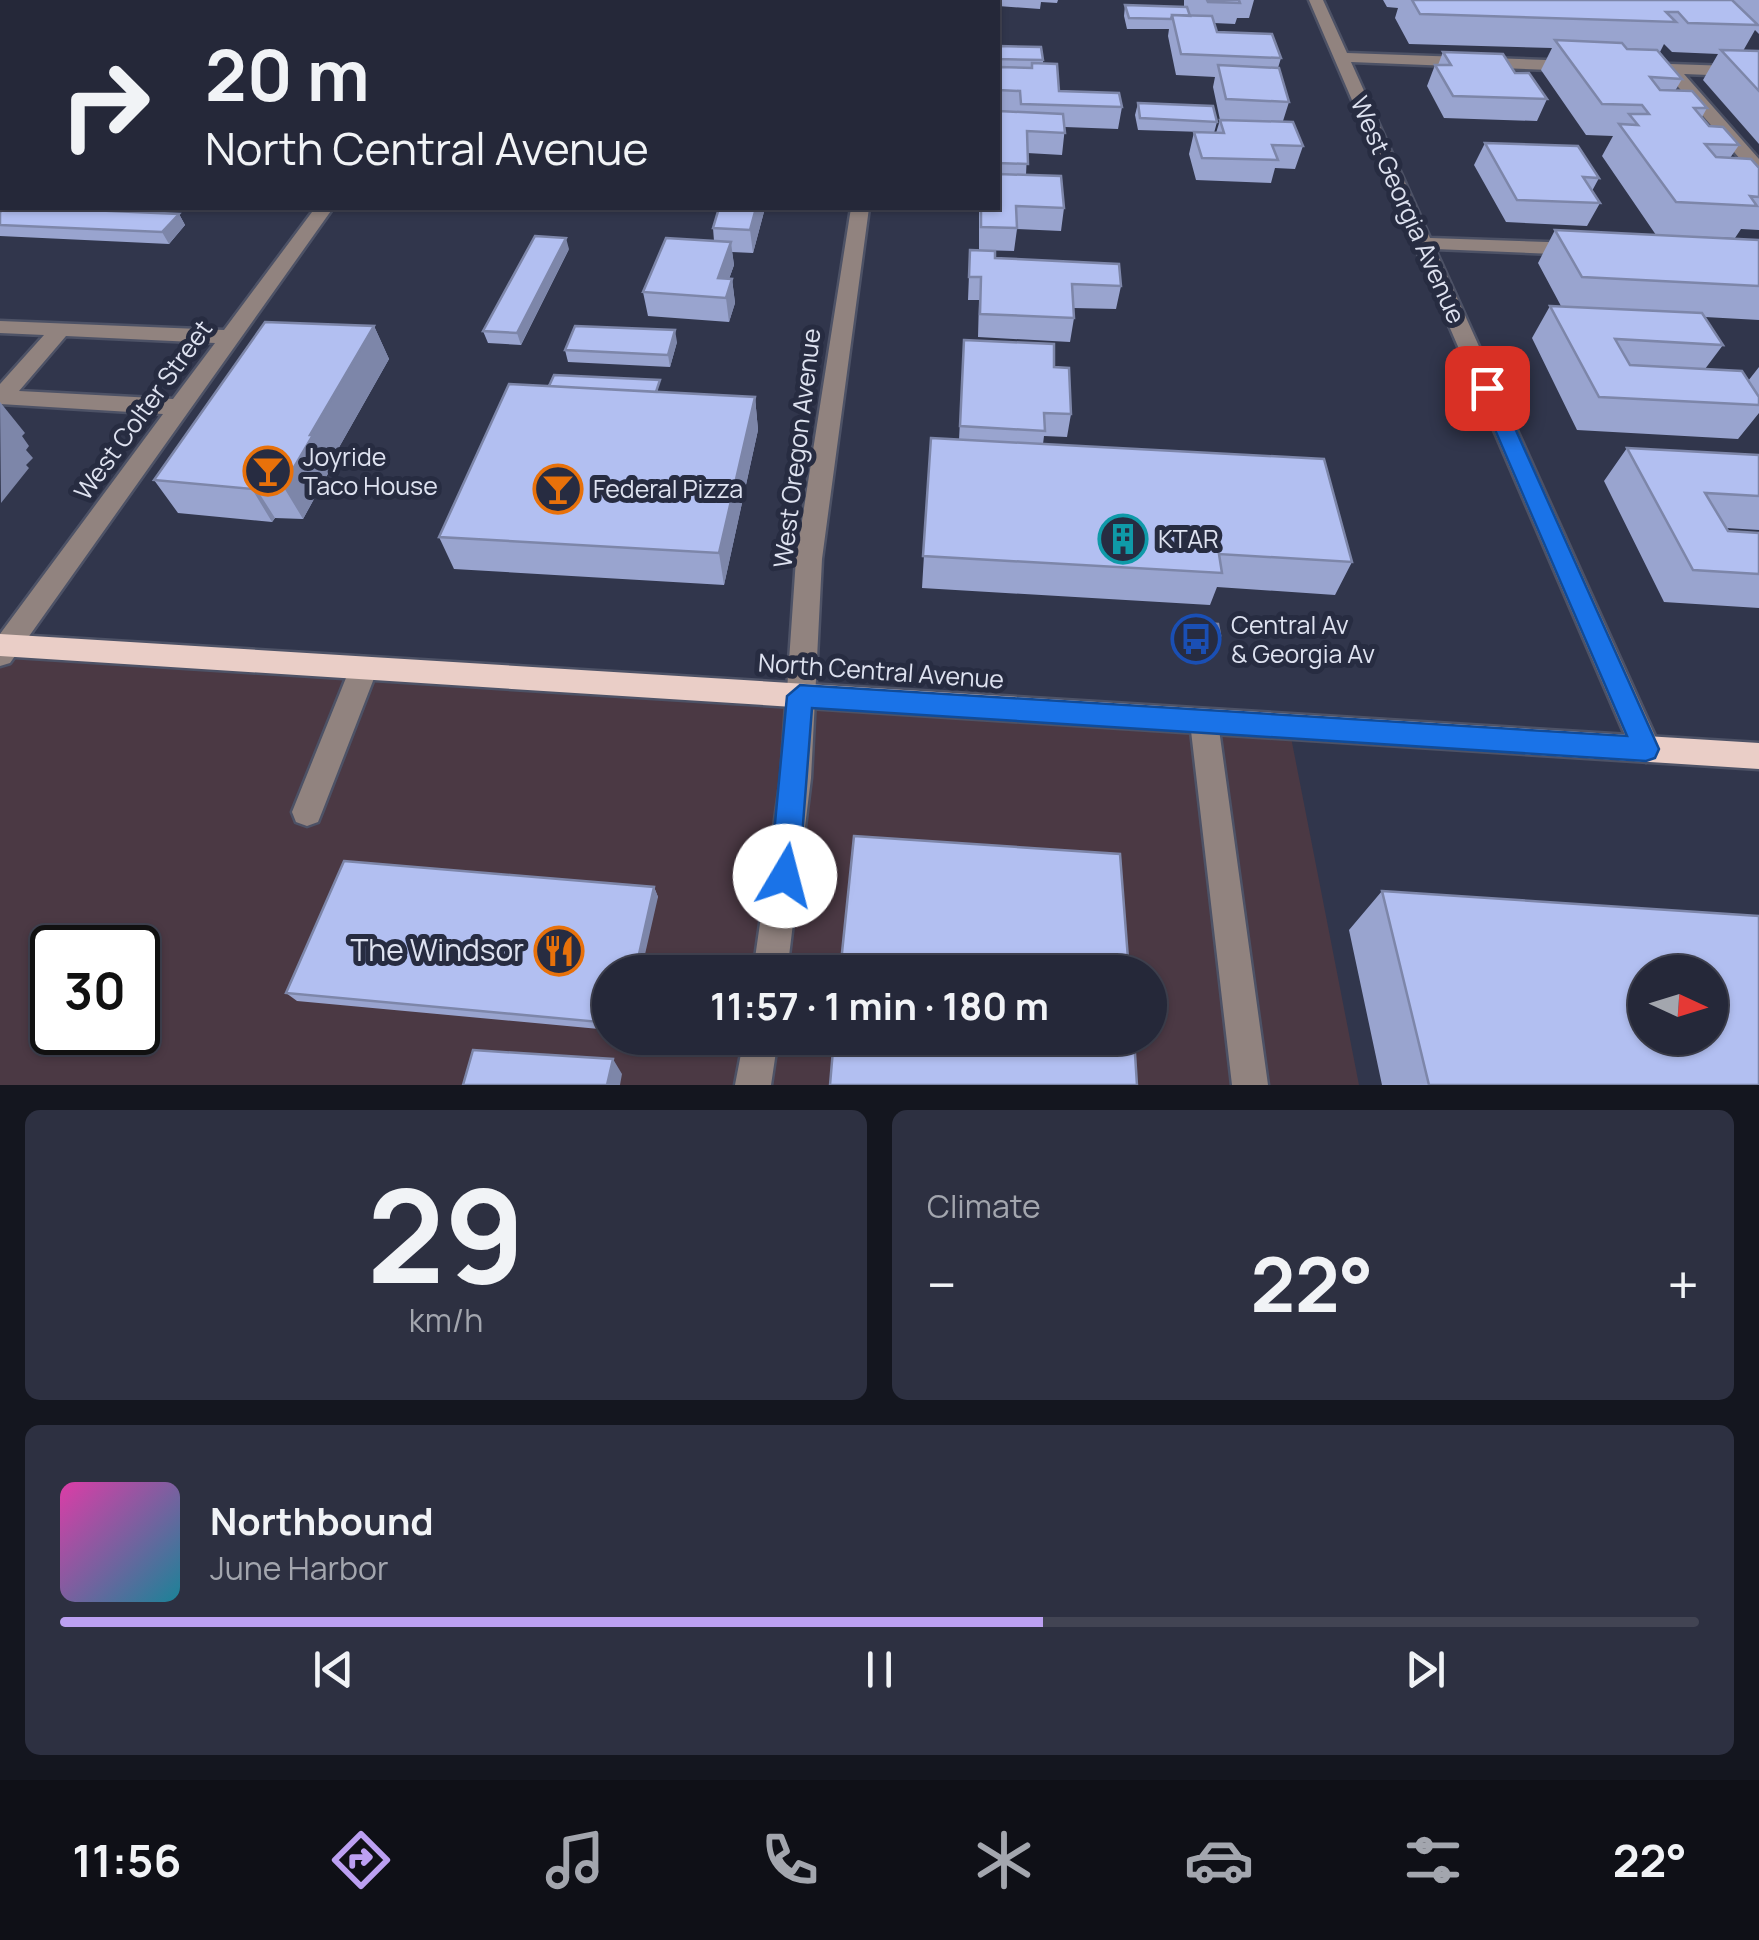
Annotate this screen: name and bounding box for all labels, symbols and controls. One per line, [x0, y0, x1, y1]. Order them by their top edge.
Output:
text: 20 m [205, 26, 370, 122]
icon: right [40, 40, 170, 170]
street label: West Georgia Avenue [1343, 91, 1474, 329]
text: North Central Avenue [205, 117, 649, 179]
street label: West Colter Street [65, 313, 220, 507]
street label: West Oregon Avenue [764, 326, 829, 570]
pin [1445, 346, 1530, 431]
icon: arrive [1460, 361, 1515, 416]
place label: Joyride Taco House [303, 439, 438, 503]
bar icon: Joyride Taco House [242, 445, 294, 497]
bar icon: Federal Pizza [532, 463, 584, 515]
place label: Federal Pizza [593, 471, 743, 506]
building icon: KTAR [1097, 513, 1149, 565]
place label: KTAR [1158, 521, 1219, 556]
place label: Central Av & Georgia Av [1231, 607, 1375, 671]
bus stop icon: Central Av & Georgia Av [1170, 613, 1222, 665]
street label: North Central Avenue [757, 644, 1005, 697]
position arrow [733, 824, 837, 928]
speed limit sign: 30 [30, 925, 160, 1055]
restaurant icon: The Windsor [533, 925, 585, 977]
place label: The Windsor [350, 929, 524, 970]
north arrow [1628, 955, 1728, 1055]
map controls [1628, 955, 1728, 1055]
text: 11:57 · 1 min · 180 m [710, 979, 1049, 1031]
text: 29 [367, 1144, 525, 1322]
text: Climate [927, 1184, 1041, 1228]
text: 22° [1250, 1232, 1374, 1335]
text: − [927, 1246, 957, 1322]
text: + [1667, 1246, 1699, 1322]
text: km/h [409, 1298, 483, 1342]
text: Northbound [210, 1494, 434, 1546]
text: June Harbor [210, 1546, 388, 1590]
icon: previous [306, 1642, 361, 1697]
icon: pause [852, 1642, 907, 1697]
icon: next [1398, 1642, 1453, 1697]
icon: directions [326, 1825, 396, 1895]
icon: music [540, 1825, 610, 1895]
icon: phone [755, 1825, 825, 1895]
icon: climate [969, 1825, 1039, 1895]
icon: car [1184, 1825, 1254, 1895]
icon: filters [1398, 1825, 1468, 1895]
text: 11:56 [72, 1829, 181, 1891]
text: 22° [1613, 1829, 1687, 1891]

